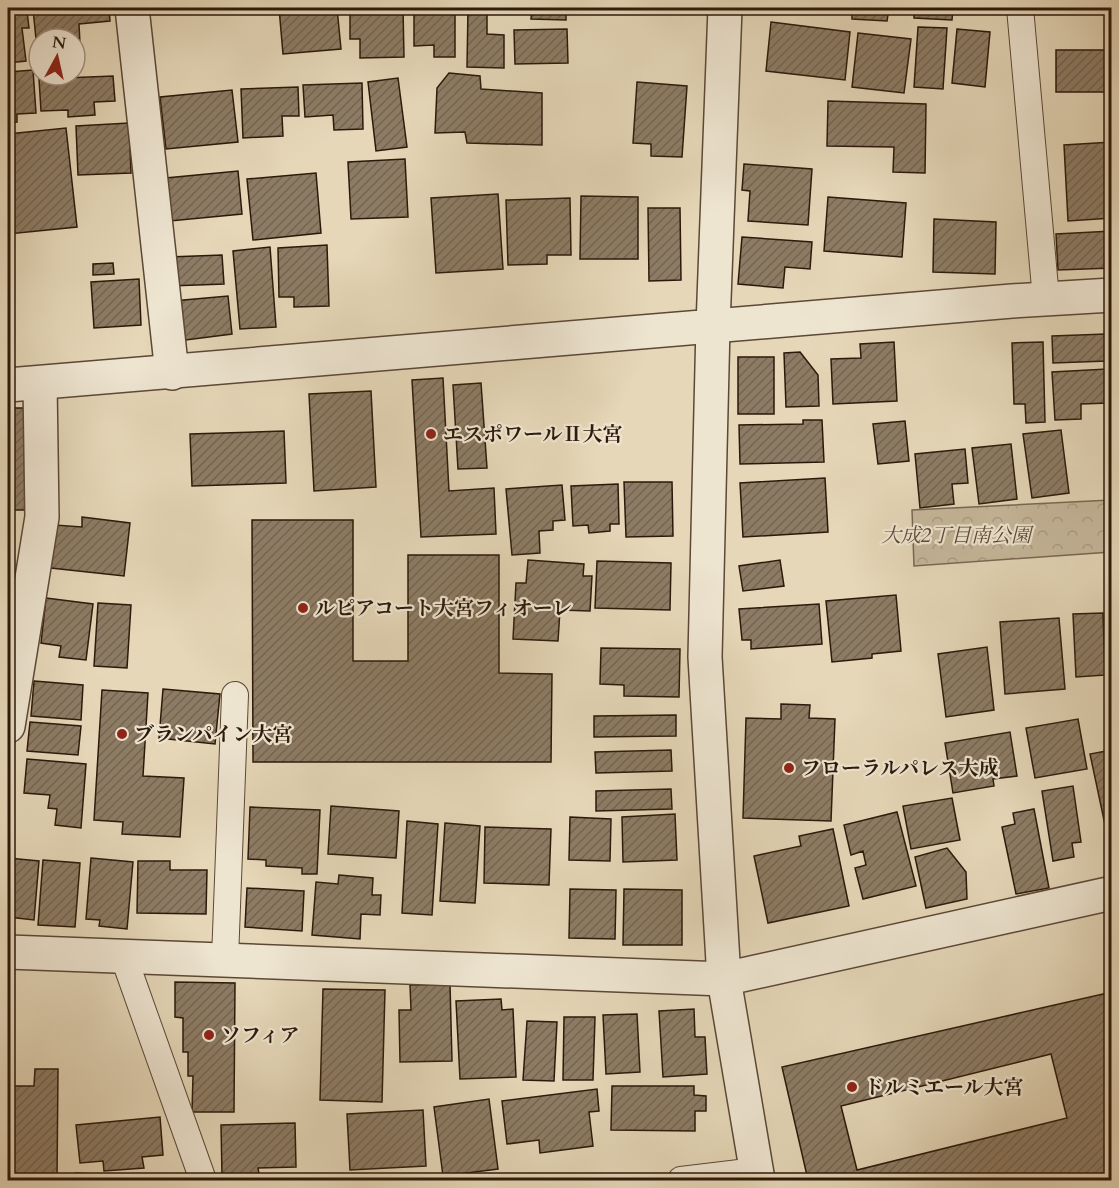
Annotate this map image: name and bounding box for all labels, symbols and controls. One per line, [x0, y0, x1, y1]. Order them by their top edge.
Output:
north arrow [27, 27, 87, 87]
text: N [51, 31, 67, 55]
place label: エスポワールⅡ大宮 [443, 421, 623, 448]
marker: エスポワールⅡ大宮 [424, 427, 438, 441]
park label: 大成2丁目南公園 [881, 522, 1034, 549]
place label: ルピアコート大宮フィオーレ [315, 595, 572, 622]
marker: ルピアコート大宮フィオーレ [296, 601, 310, 615]
place label: ブランパイン大宮 [134, 721, 293, 748]
marker: ブランパイン大宮 [115, 727, 129, 741]
place label: フローラルパレス大成 [801, 755, 998, 782]
marker: フローラルパレス大成 [782, 761, 796, 775]
place label: ソフィア [221, 1022, 299, 1049]
marker: ソフィア [202, 1028, 216, 1042]
place label: ドルミエール大宮 [864, 1074, 1024, 1101]
marker: ドルミエール大宮 [845, 1080, 859, 1094]

